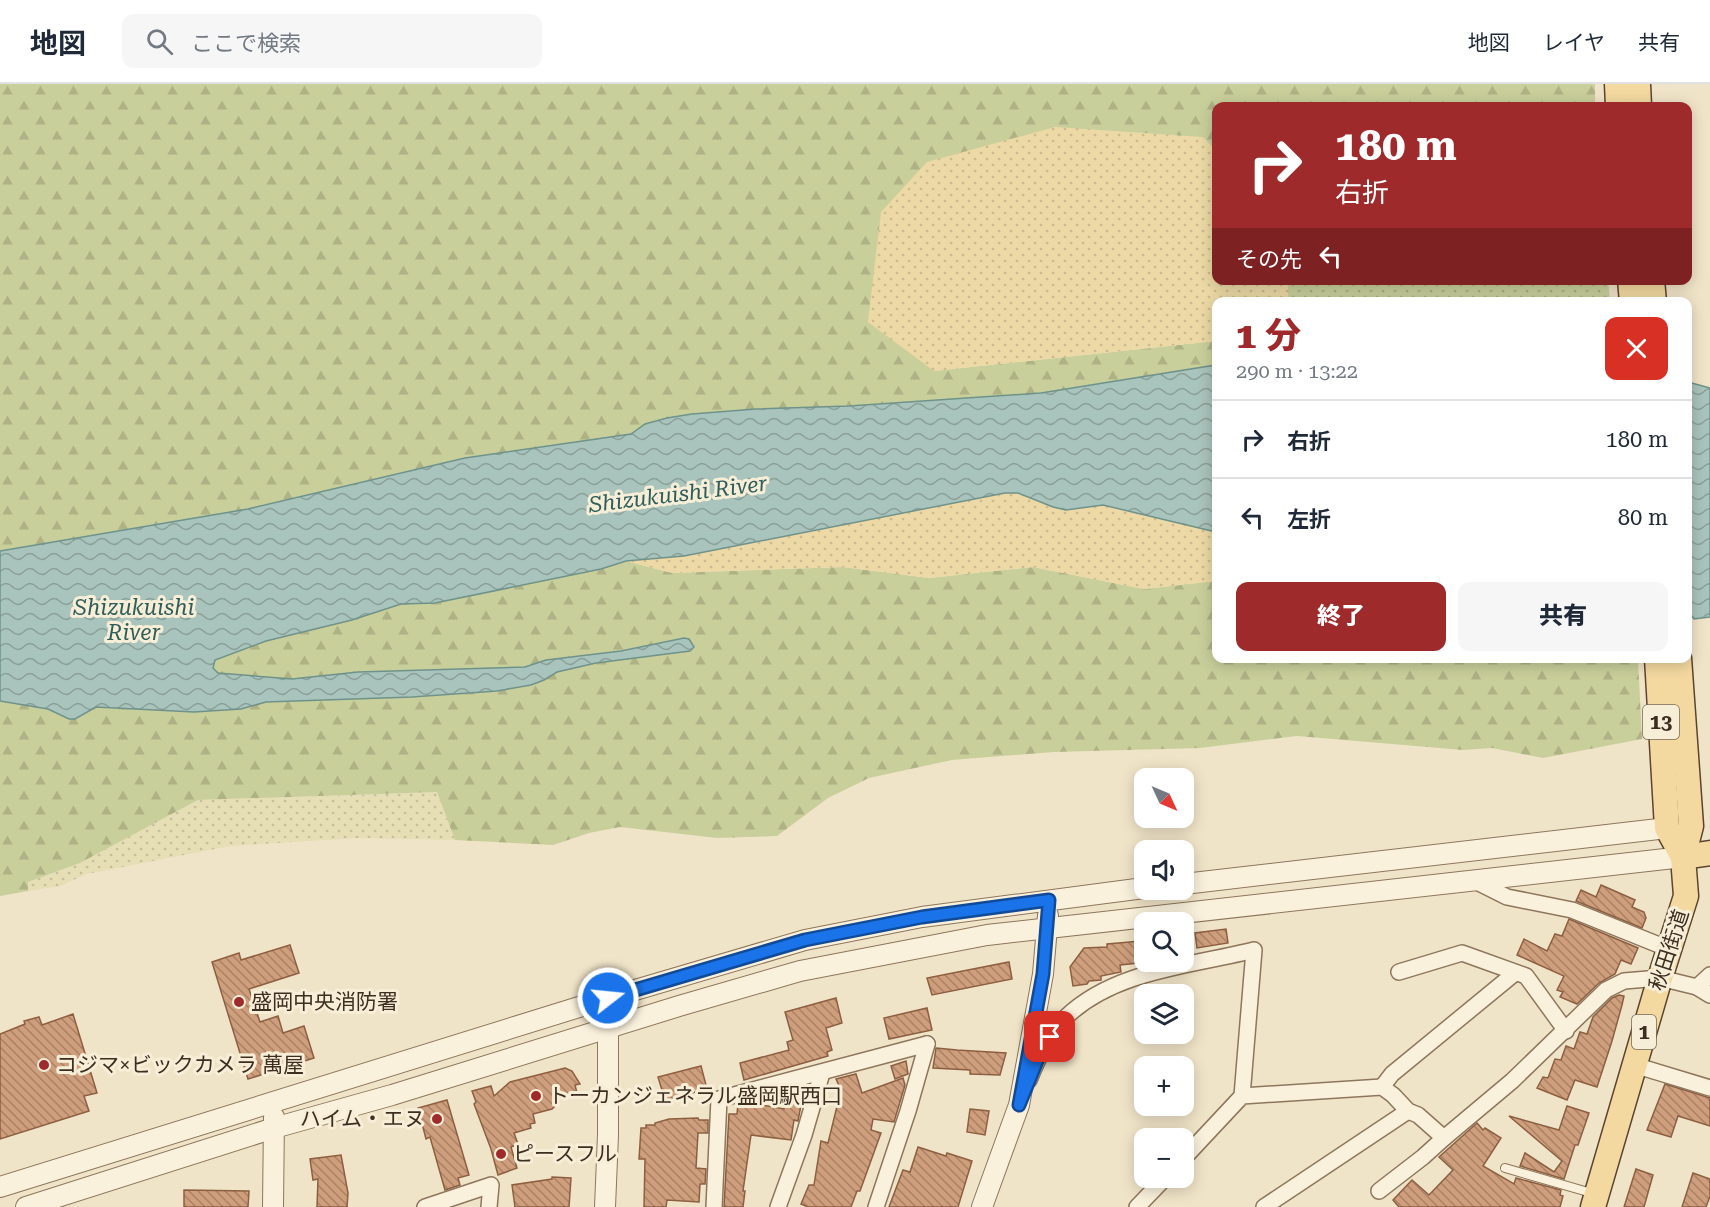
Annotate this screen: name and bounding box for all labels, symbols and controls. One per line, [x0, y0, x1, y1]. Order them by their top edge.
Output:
search box [122, 14, 542, 68]
icon: search [143, 25, 176, 58]
text: 地図 [30, 27, 86, 60]
text: ここで検索 [191, 31, 301, 56]
text: 地図 [1468, 31, 1510, 55]
text: レイヤ [1543, 31, 1605, 55]
text: 共有 [1638, 31, 1680, 55]
text: 180 m [1335, 121, 1457, 170]
icon: right [1236, 126, 1314, 204]
text: 右折 [1335, 177, 1389, 209]
icon: left [1314, 240, 1347, 273]
text: その先 [1236, 247, 1302, 272]
text: 1 分 [1236, 315, 1301, 357]
button: close [1605, 317, 1668, 380]
text: 290 m · 13:22 [1236, 359, 1358, 383]
icon: right [1236, 423, 1269, 456]
text: 180 m [1605, 427, 1668, 452]
text: 右折 [1287, 429, 1331, 454]
water label: Shizukuishi River [586, 471, 769, 517]
icon: left [1236, 501, 1269, 534]
text: 80 m [1618, 505, 1668, 530]
text: 左折 [1287, 507, 1331, 532]
button: 終了 [1236, 582, 1446, 651]
button: 共有 [1458, 582, 1668, 651]
water label: Shizukuishi River [73, 595, 195, 645]
road number: 13 [1643, 705, 1679, 739]
north arrow [1134, 768, 1194, 828]
map controls [1134, 768, 1194, 1188]
button: sound [1134, 840, 1194, 900]
street label: 秋田街道 [1645, 906, 1693, 994]
button: search [1134, 912, 1194, 972]
position arrow [576, 966, 640, 1030]
button: layers [1134, 984, 1194, 1044]
place label: 盛岡中央消防署 [251, 990, 398, 1014]
marker: 盛岡中央消防署 [232, 995, 246, 1009]
pin [1024, 1011, 1075, 1062]
road number: 1 [1632, 1015, 1656, 1049]
icon: arrive [1033, 1020, 1066, 1053]
place label: コジマ×ビックカメラ 萬屋 [56, 1053, 304, 1077]
button: + [1134, 1056, 1194, 1116]
marker: コジマ×ビックカメラ 萬屋 [37, 1058, 51, 1072]
place label: トーカンジェネラル盛岡駅西口 [548, 1084, 842, 1108]
marker: トーカンジェネラル盛岡駅西口 [529, 1089, 543, 1103]
place label: ハイム・エヌ [300, 1107, 425, 1131]
marker: ハイム・エヌ [430, 1112, 444, 1126]
button: − [1134, 1128, 1194, 1188]
place label: ピースフル [513, 1142, 617, 1166]
marker: ピースフル [494, 1147, 508, 1161]

